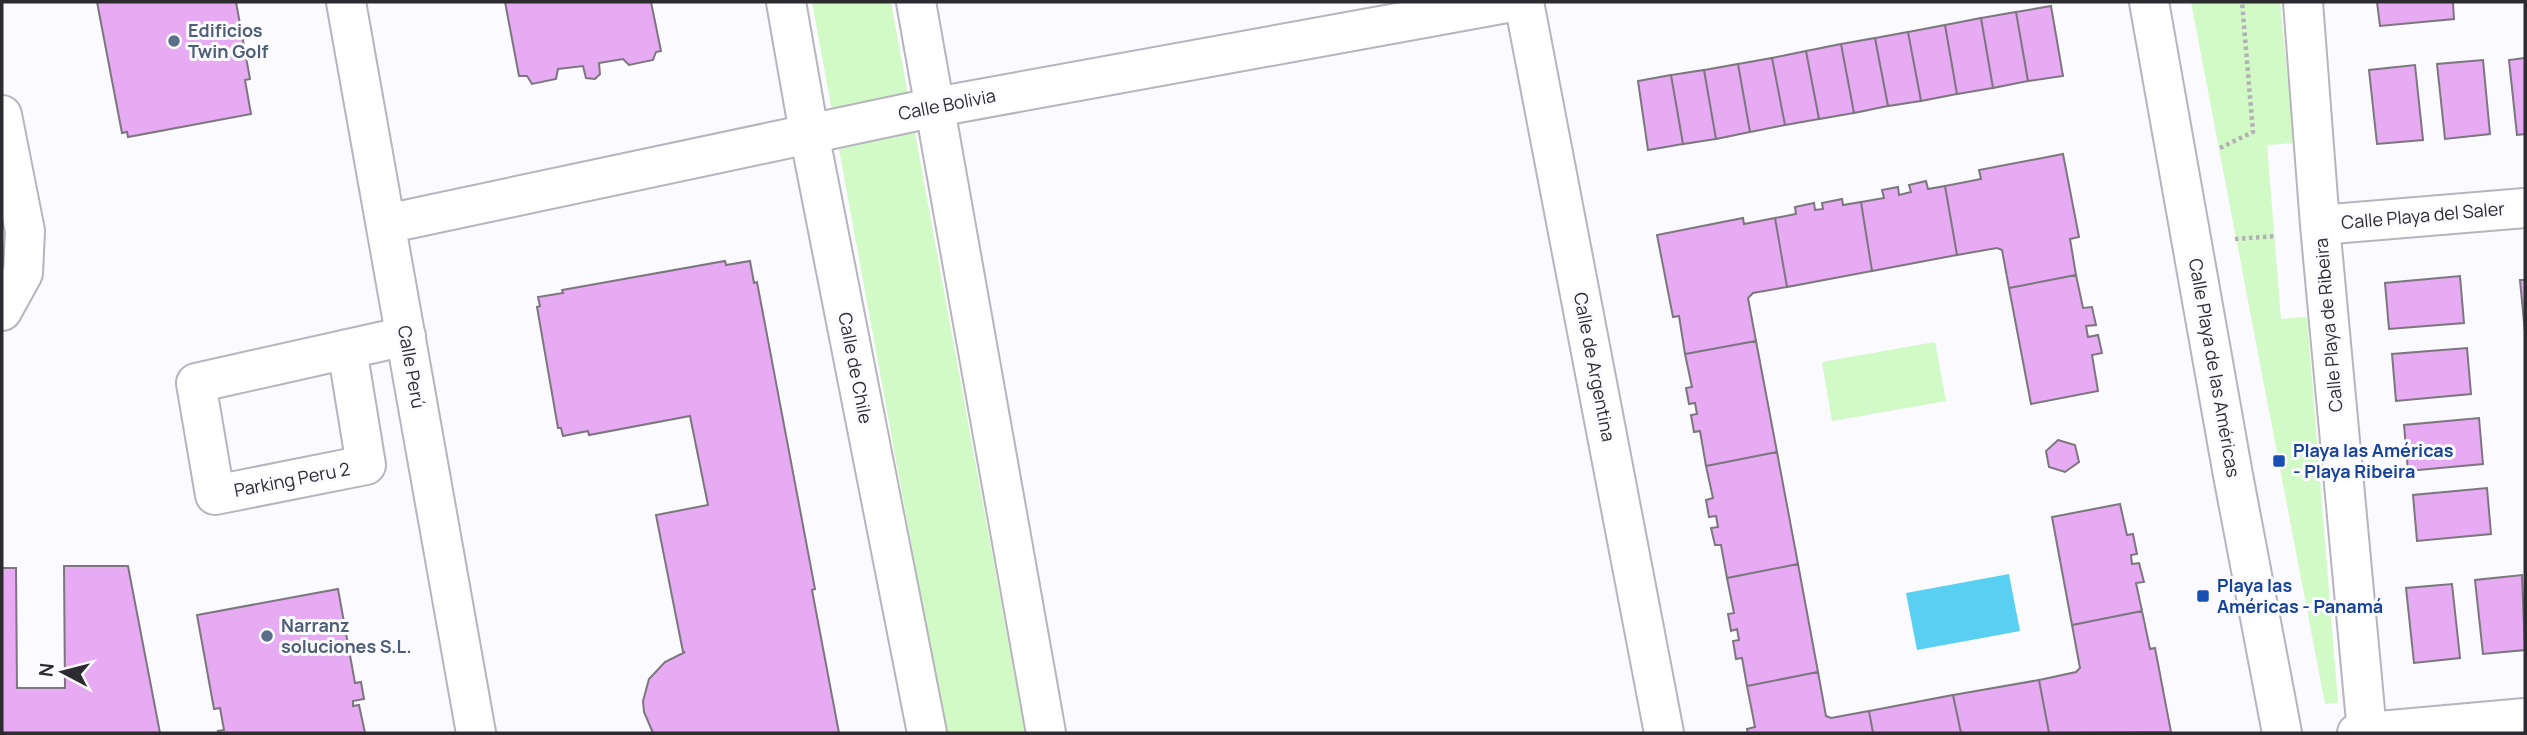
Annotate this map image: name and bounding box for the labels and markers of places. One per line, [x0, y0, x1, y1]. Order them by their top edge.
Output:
place label: Edificios Twin Golf [188, 18, 269, 63]
marker: Edificios Twin Golf [166, 33, 182, 49]
place label: Playa las Américas - Playa Ribeira [2293, 438, 2454, 483]
marker: Playa las Américas - Playa Ribeira [2271, 453, 2287, 469]
place label: Playa las Américas - Panamá [2217, 573, 2383, 618]
marker: Playa las Américas - Panamá [2195, 588, 2211, 604]
place label: Narranz soluciones S.L. [281, 613, 412, 658]
marker: Narranz soluciones S.L. [259, 628, 275, 644]

